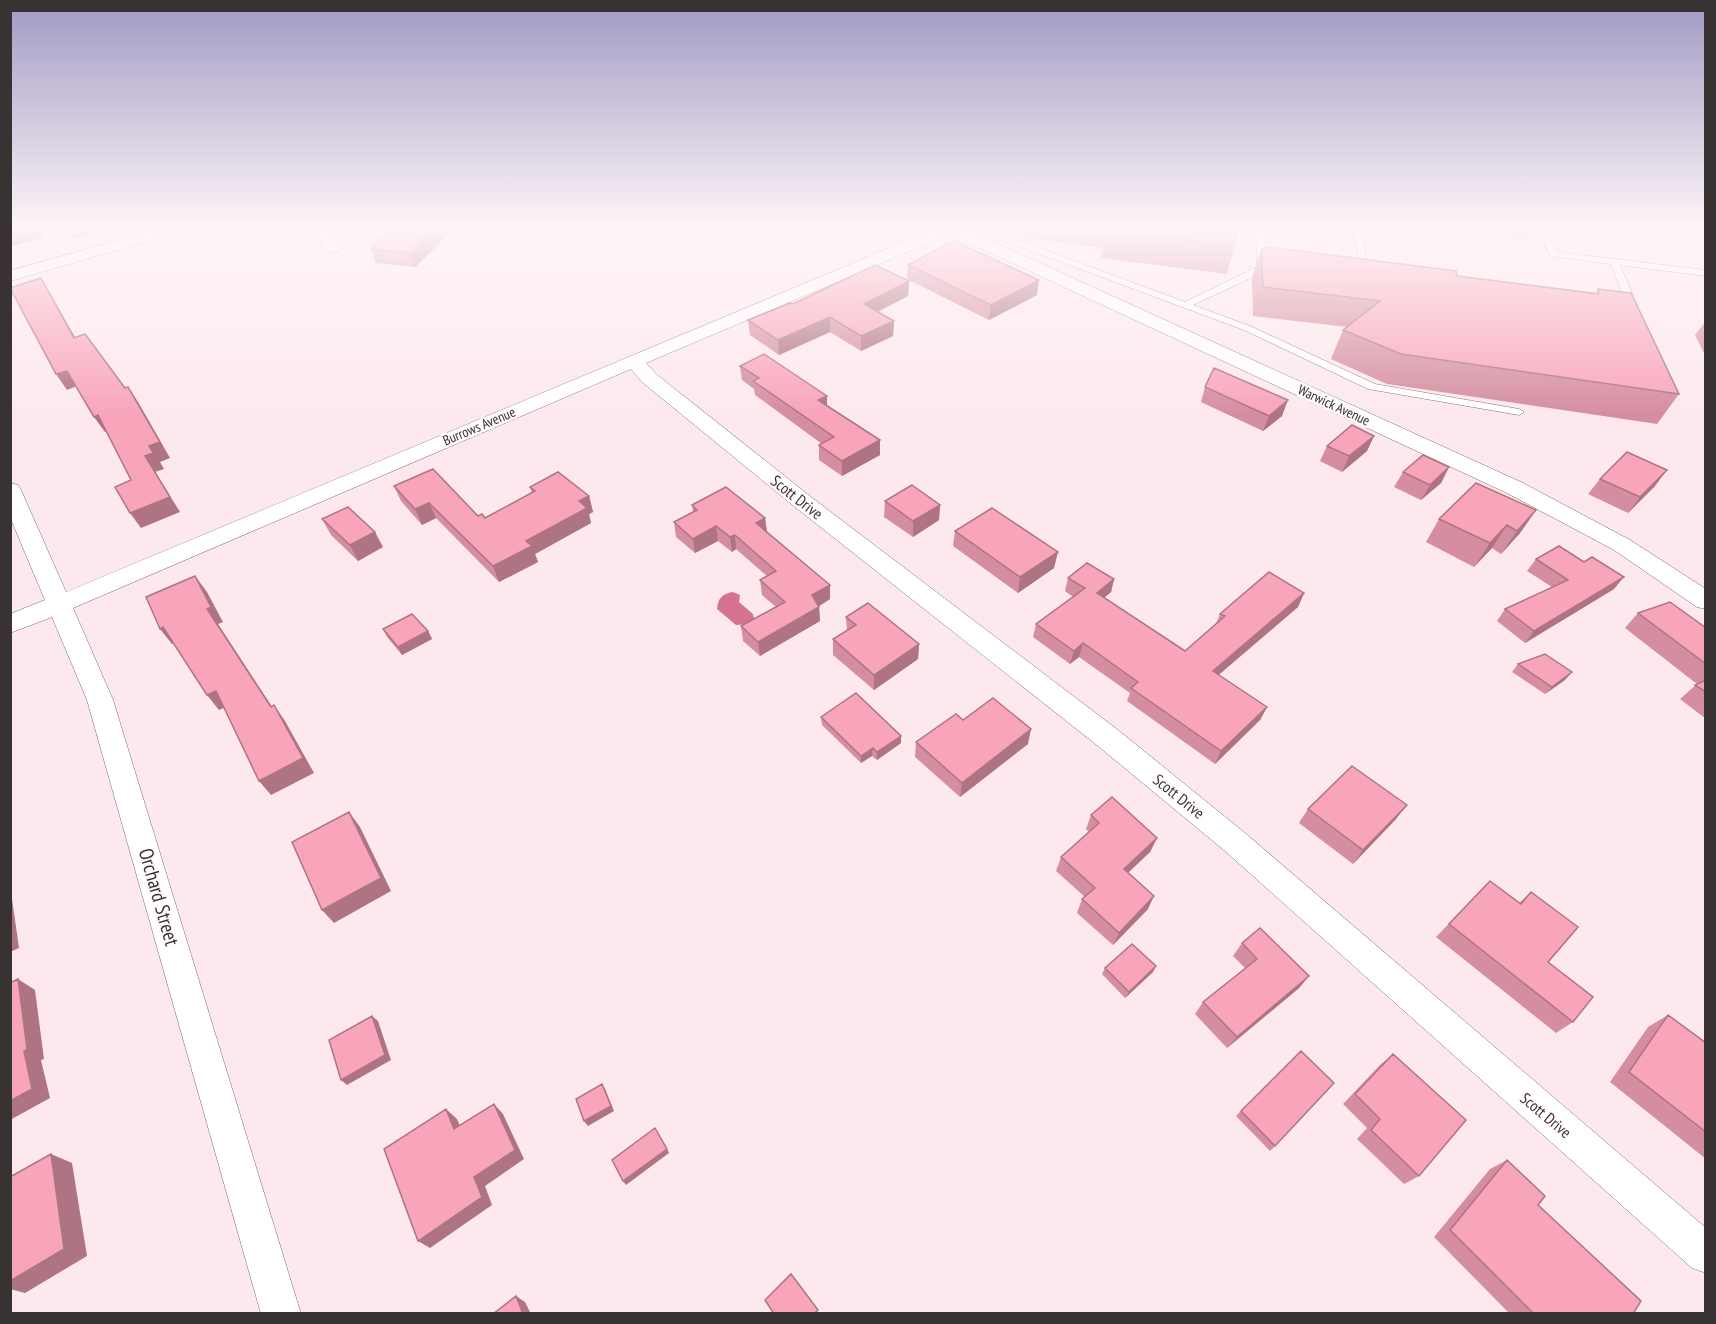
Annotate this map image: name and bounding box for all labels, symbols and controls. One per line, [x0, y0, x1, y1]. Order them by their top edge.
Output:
street label: Warwick Avenue [1295, 380, 1373, 430]
street label: Burrows Avenue [440, 403, 518, 449]
street label: Scott Drive [767, 471, 827, 523]
street label: Scott Drive [1149, 769, 1209, 823]
street label: Orchard Street [133, 845, 185, 949]
street label: Scott Drive [1516, 1088, 1576, 1142]

